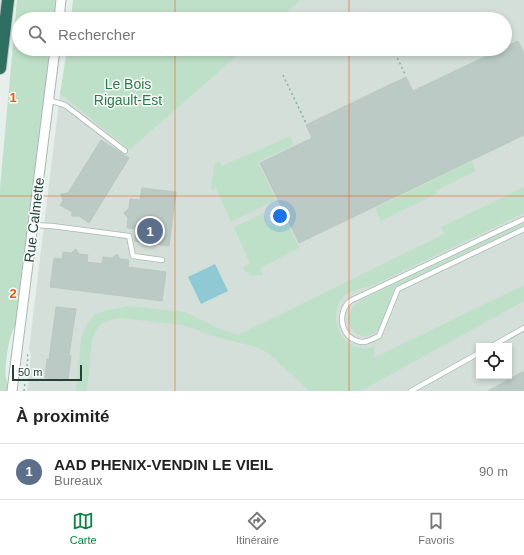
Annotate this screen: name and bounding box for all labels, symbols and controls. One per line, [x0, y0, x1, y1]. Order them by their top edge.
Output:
search box [12, 12, 512, 56]
icon: search [26, 23, 48, 45]
text: Rechercher [58, 26, 136, 43]
park label: Le Bois Rigault-Est [94, 76, 162, 108]
text: 1 [9, 90, 17, 105]
street label: Rue Calmette [21, 176, 47, 263]
your location [270, 206, 290, 226]
pin: 1 [137, 216, 163, 246]
text: 2 [9, 286, 17, 301]
map controls [476, 343, 512, 379]
button: locate [476, 343, 512, 379]
scale bar [12, 363, 82, 382]
text: 50 m [18, 366, 42, 378]
text: À proximité [16, 407, 110, 426]
text: AAD PHENIX-VENDIN LE VIEIL [54, 456, 273, 473]
text: 1 [25, 464, 33, 479]
text: 90 m [479, 464, 508, 479]
text: Bureaux [54, 473, 102, 488]
tab: Carte [70, 510, 97, 546]
tab: Itinéraire [236, 510, 279, 546]
tab: Favoris [418, 510, 454, 546]

